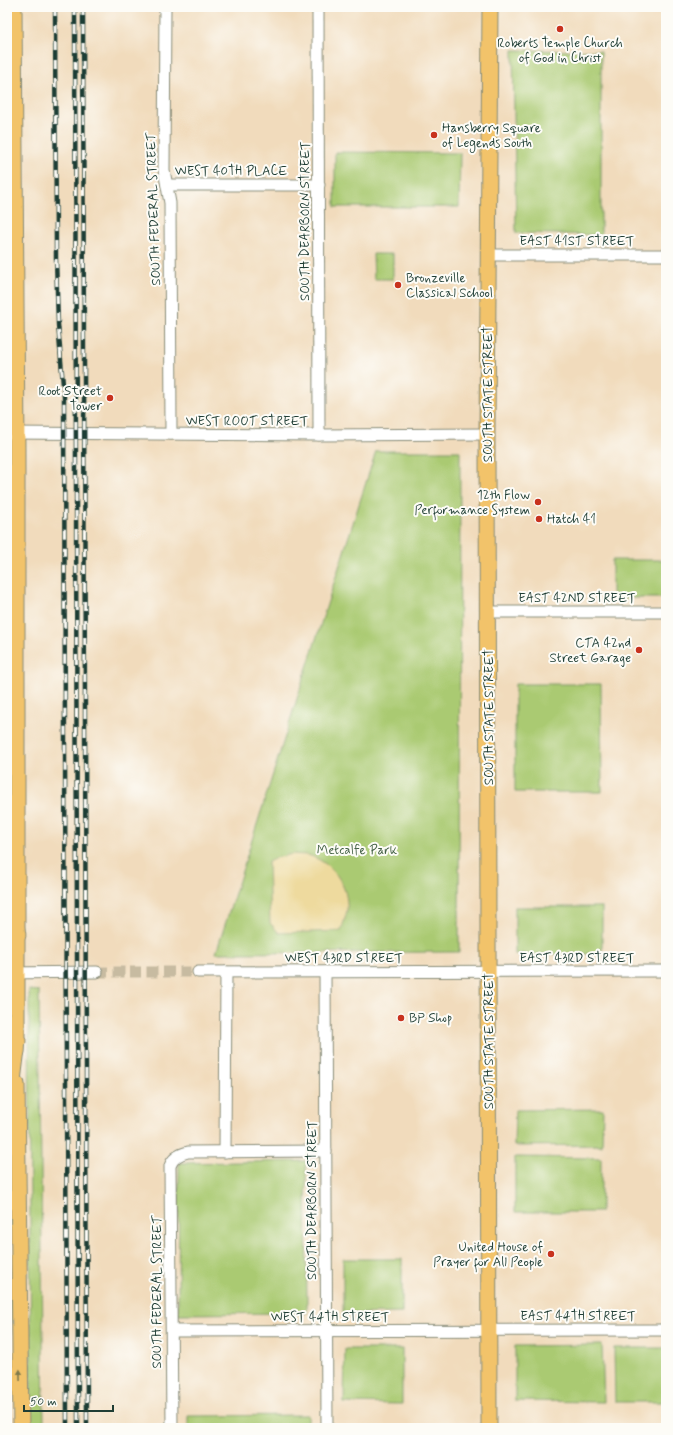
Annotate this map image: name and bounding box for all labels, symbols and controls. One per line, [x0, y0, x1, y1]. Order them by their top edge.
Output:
marker: Roberts Temple Church of God in Christ [555, 24, 565, 34]
place label: Roberts Temple Church of God in Christ [497, 35, 623, 67]
place label: Hansberry Square of Legends South [442, 120, 541, 153]
marker: Hansberry Square of Legends South [429, 130, 439, 140]
street label: SOUTH FEDERAL STREET [143, 131, 165, 286]
street label: SOUTH DEARBORN STREET [297, 141, 314, 301]
street label: WEST 40TH PLACE [175, 163, 287, 180]
street label: EAST 41ST STREET [520, 233, 634, 250]
place label: Bronzeville Classical School [406, 270, 493, 302]
marker: Bronzeville Classical School [393, 280, 403, 290]
street label: SOUTH STATE STREET [480, 325, 497, 462]
place label: Root Street Tower [39, 383, 103, 415]
marker: Root Street Tower [105, 393, 115, 403]
street label: WEST ROOT STREET [186, 413, 308, 430]
place label: 12th Flow Performance System [415, 487, 530, 521]
marker: 12th Flow Performance System [533, 497, 543, 507]
place label: Hatch 41 [547, 511, 596, 528]
marker: Hatch 41 [534, 514, 544, 524]
street label: EAST 42ND STREET [518, 590, 636, 607]
place label: CTA 42nd Street Garage [550, 635, 631, 667]
marker: CTA 42nd Street Garage [634, 645, 644, 655]
street label: SOUTH STATE STREET [481, 648, 498, 785]
park label: Metcalfe Park [317, 842, 398, 859]
street label: WEST 43RD STREET [285, 950, 403, 967]
street label: EAST 43RD STREET [519, 950, 635, 967]
street label: SOUTH STATE STREET [481, 972, 498, 1109]
place label: BP Shop [409, 1010, 452, 1027]
marker: BP Shop [396, 1013, 406, 1023]
street label: SOUTH DEARBORN STREET [304, 1120, 321, 1280]
street label: SOUTH FEDERAL STREET [149, 1214, 166, 1369]
place label: United House of Prayer for All People [433, 1239, 543, 1273]
marker: United House of Prayer for All People [546, 1249, 556, 1259]
street label: EAST 44TH STREET [520, 1308, 636, 1325]
street label: WEST 44TH STREET [271, 1309, 389, 1326]
one-way arrow [17, 1368, 23, 1381]
scale bar [24, 1387, 113, 1413]
text: 50 m [30, 1394, 57, 1410]

